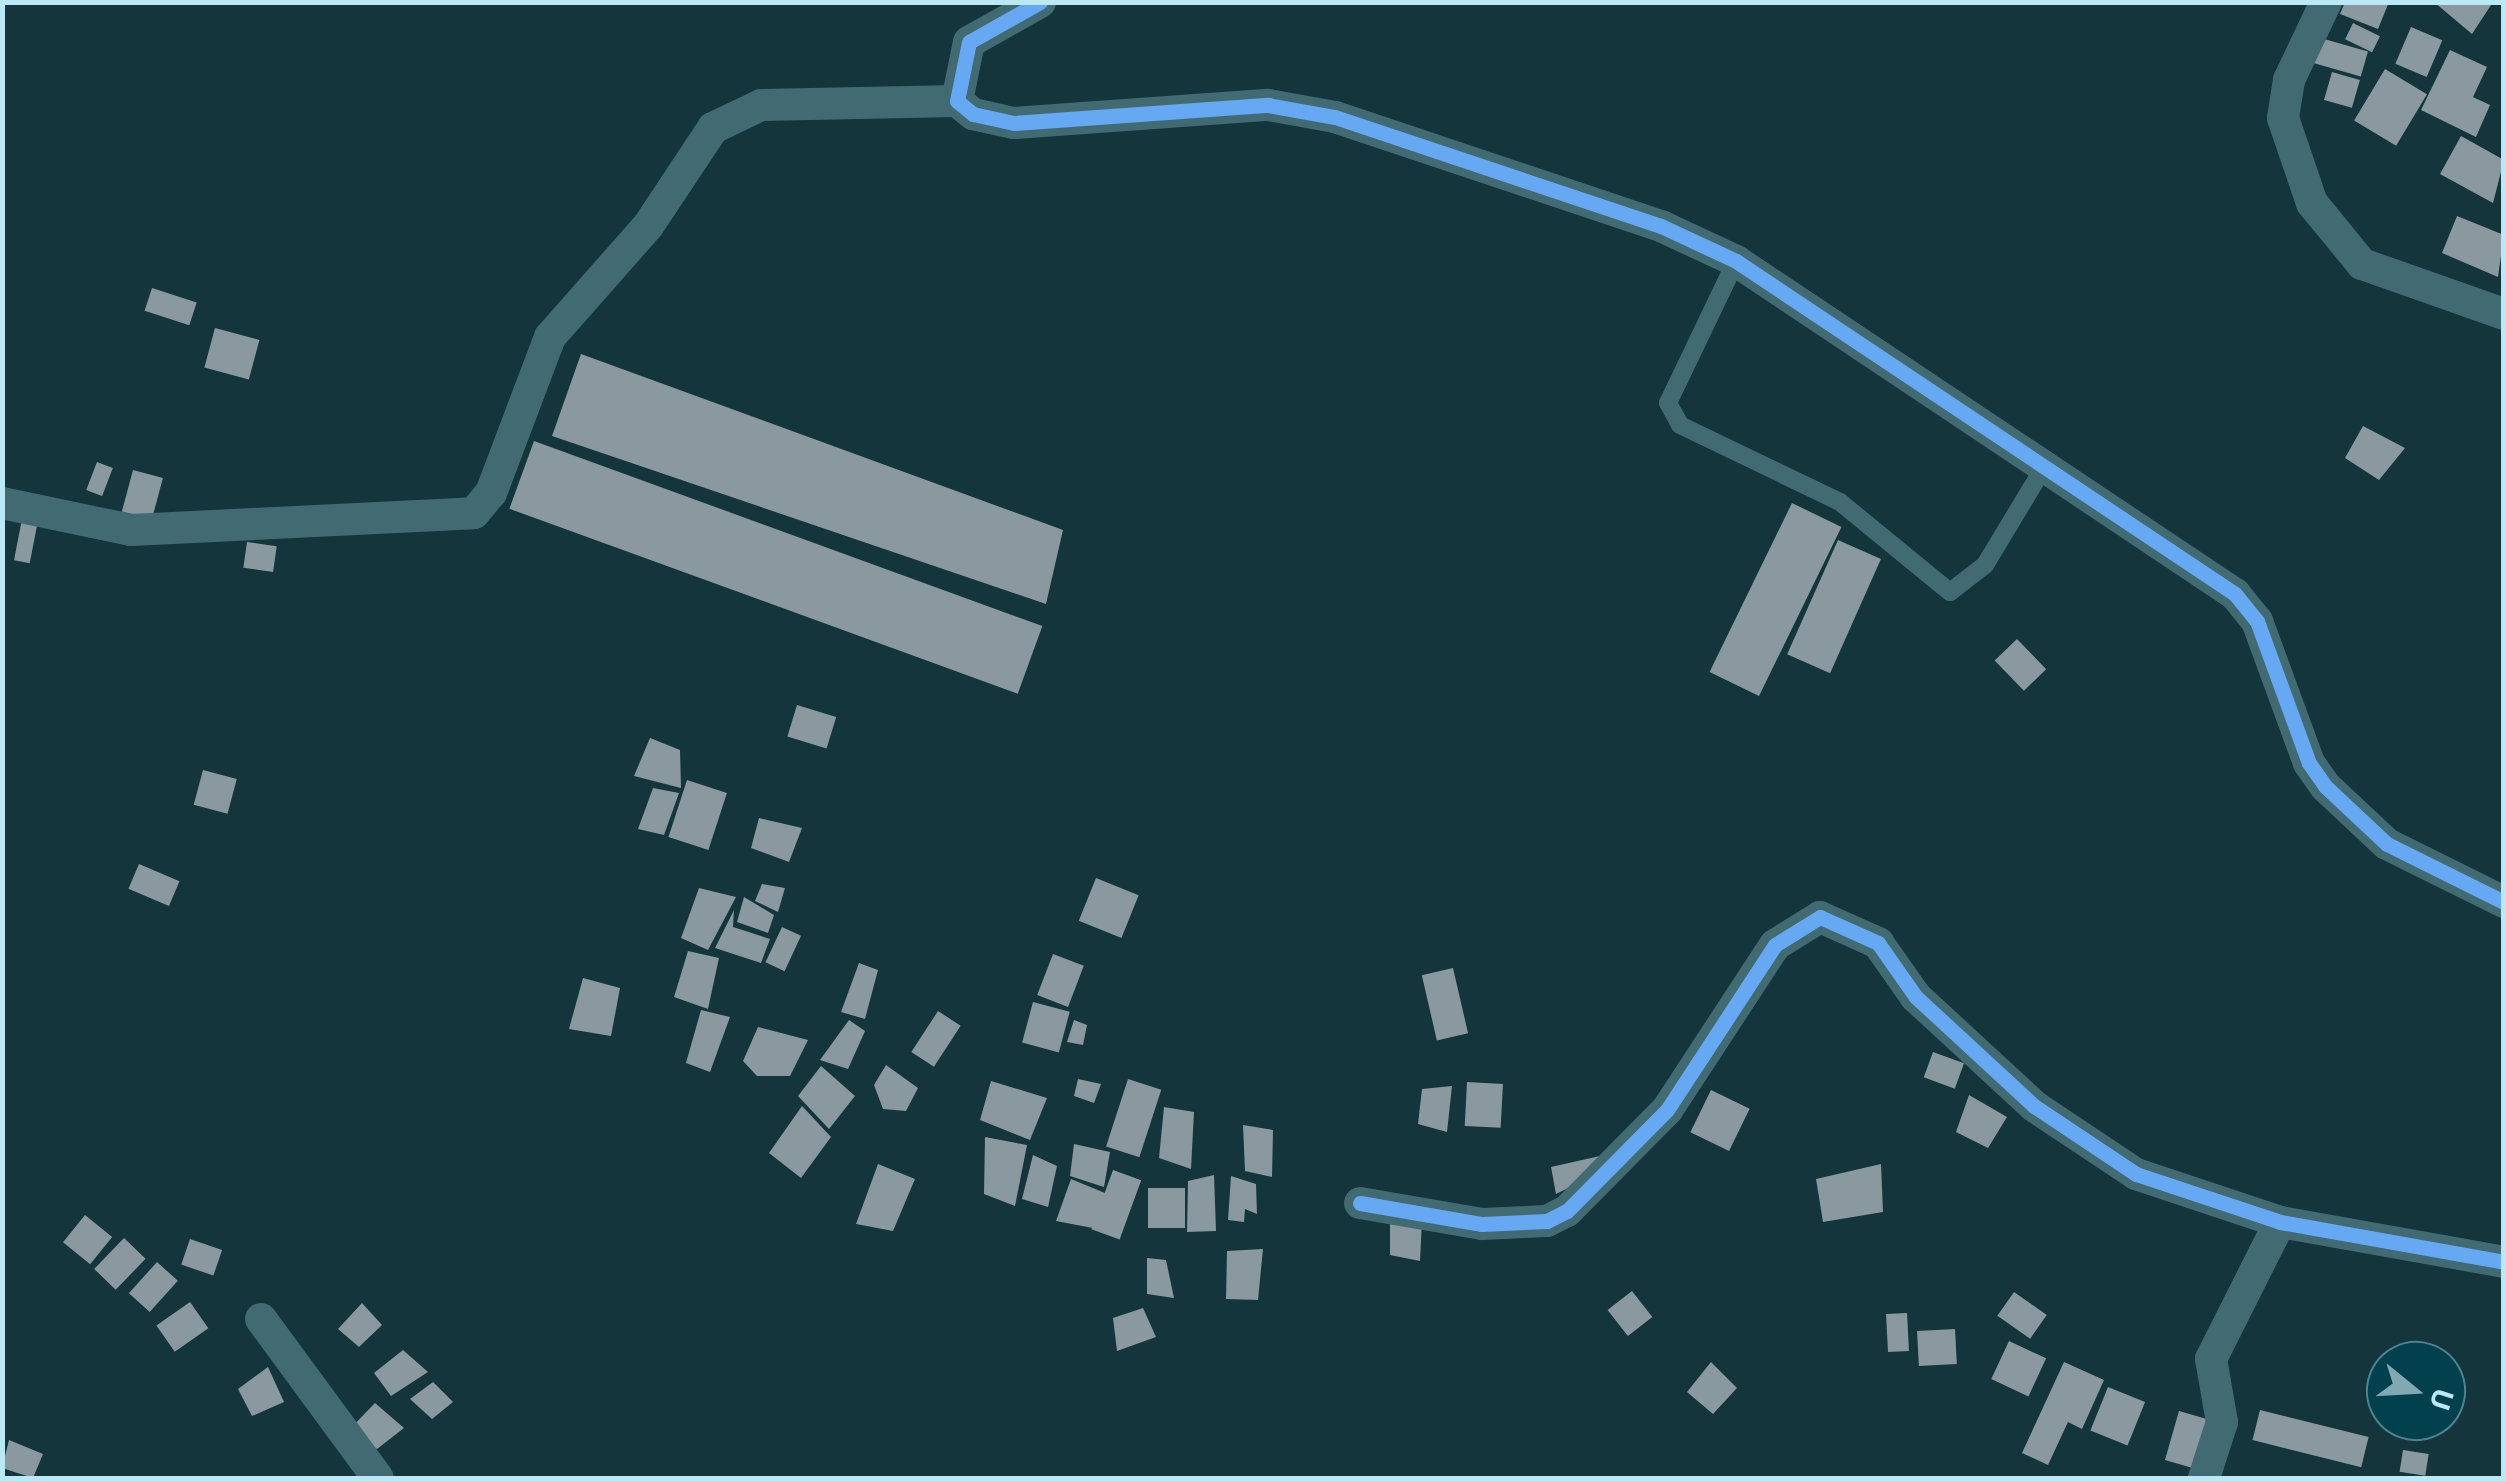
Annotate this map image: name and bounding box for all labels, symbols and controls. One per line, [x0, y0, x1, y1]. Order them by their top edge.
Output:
north arrow [2366, 1341, 2466, 1441]
text: U [2421, 1384, 2464, 1416]

